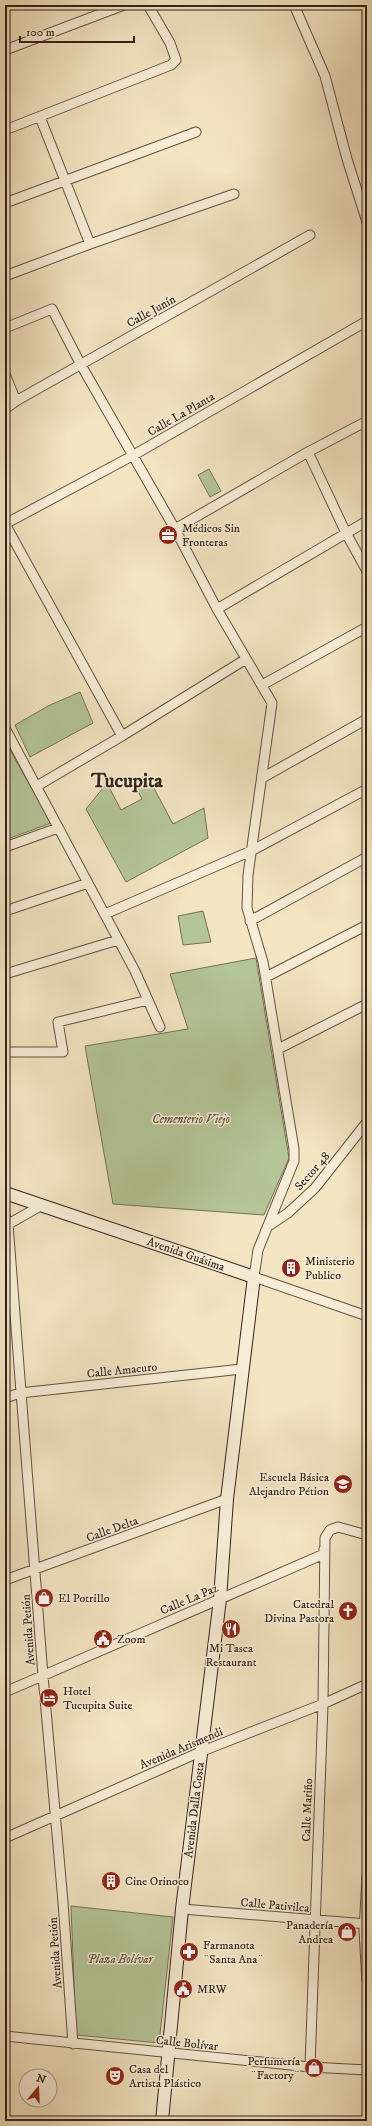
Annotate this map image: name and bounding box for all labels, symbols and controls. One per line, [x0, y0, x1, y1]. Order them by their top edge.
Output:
scale bar [20, 18, 134, 44]
text: 100 m [26, 25, 55, 40]
street label: Calle Junín [124, 291, 179, 331]
street label: Calle La Planta [145, 389, 218, 440]
place label: Médicos Sin Fronteras [182, 521, 241, 550]
office icon: Médicos Sin Fronteras [157, 524, 179, 546]
district label: Tucupita [90, 769, 163, 794]
park label: Cementerio Viejo [152, 1112, 230, 1127]
street label: Sector 48 [292, 1149, 333, 1194]
street label: Avenida Guásima [145, 1234, 227, 1275]
place label: Ministerio Publico [305, 1254, 355, 1283]
building icon: Ministerio Publico [280, 1257, 302, 1279]
street label: Calle Amacuro [86, 1359, 158, 1382]
place label: Escuela Básica Alejandro Pétion [249, 1470, 330, 1499]
school or university icon: Escuela Básica Alejandro Pétion [332, 1473, 354, 1495]
street label: Calle Delta [84, 1513, 141, 1546]
street label: Calle La Paz [158, 1581, 220, 1618]
shop icon: El Potrillo [33, 1587, 55, 1609]
place label: El Potrillo [58, 1591, 110, 1606]
street label: Avenida Petión [18, 1593, 38, 1666]
place label: Catedral Divina Pastora [264, 1597, 335, 1626]
church icon: Catedral Divina Pastora [337, 1600, 359, 1622]
restaurant icon: Mi Tasca Restaurant [220, 1618, 242, 1640]
public building icon: Zoom [92, 1628, 114, 1650]
place label: Zoom [117, 1632, 145, 1647]
place label: Mi Tasca Restaurant [205, 1641, 257, 1670]
place label: Hotel Tucupita Suite [63, 1684, 133, 1713]
hotel icon: Hotel Tucupita Suite [38, 1687, 60, 1709]
street label: Avenida Arismendi [137, 1724, 225, 1773]
street label: Avenida Dalla Costa [181, 1760, 208, 1859]
street label: Calle Mariño [299, 1778, 316, 1842]
building icon: Cine Orinoco [100, 1870, 122, 1892]
place label: Cine Orinoco [125, 1874, 189, 1889]
street label: Calle Pativilca [240, 1895, 311, 1916]
street label: Avenida Petión [45, 1916, 65, 1989]
place label: Panadería Andrea [286, 1918, 334, 1947]
shop icon: Panadería Andrea [336, 1921, 358, 1943]
place label: Farmanota ¨Santa Ana¨ [203, 1938, 264, 1967]
pharmacy icon: Farmanota ¨Santa Ana¨ [178, 1941, 200, 1963]
park label: Plaza Bolívar [87, 1952, 154, 1967]
public building icon: MRW [172, 1978, 194, 2000]
place label: MRW [197, 1982, 228, 1997]
street label: Calle Bolívar [155, 2033, 219, 2054]
place label: Perfumería ¨Factory¨ [248, 2054, 301, 2083]
shop icon: Perfumería ¨Factory¨ [303, 2057, 325, 2079]
place label: Casa del Artista Plástico [129, 2062, 201, 2091]
theatre icon: Casa del Artista Plástico [104, 2065, 126, 2087]
north arrow [18, 2068, 58, 2108]
text: N [34, 2071, 47, 2088]

